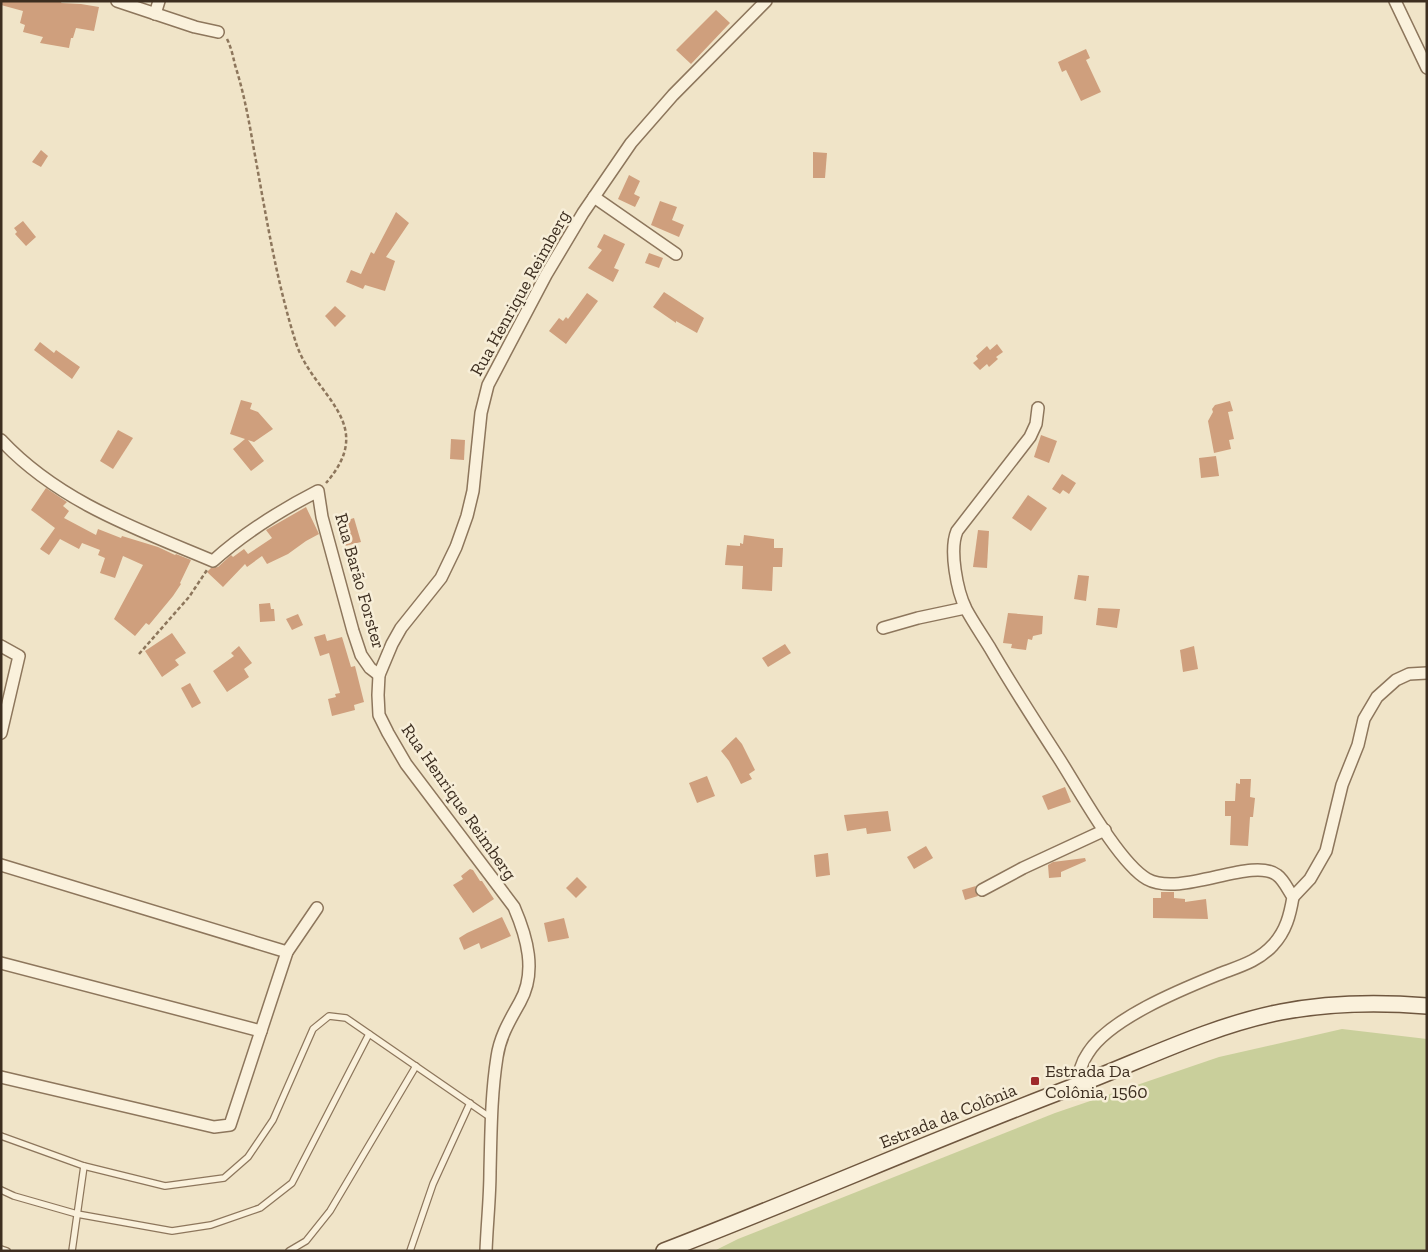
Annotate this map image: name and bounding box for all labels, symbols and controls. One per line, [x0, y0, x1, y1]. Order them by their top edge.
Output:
street label: Rua Henrique Reimberg [465, 206, 575, 380]
street label: Rua Barão Forster [330, 511, 390, 651]
street label: Rua Henrique Reimberg [397, 719, 521, 885]
place label: Estrada Da Colônia, 1560 [1045, 1060, 1148, 1103]
marker: Estrada Da Colônia, 1560 [1029, 1075, 1041, 1087]
street label: Estrada da Colônia [876, 1078, 1020, 1153]

